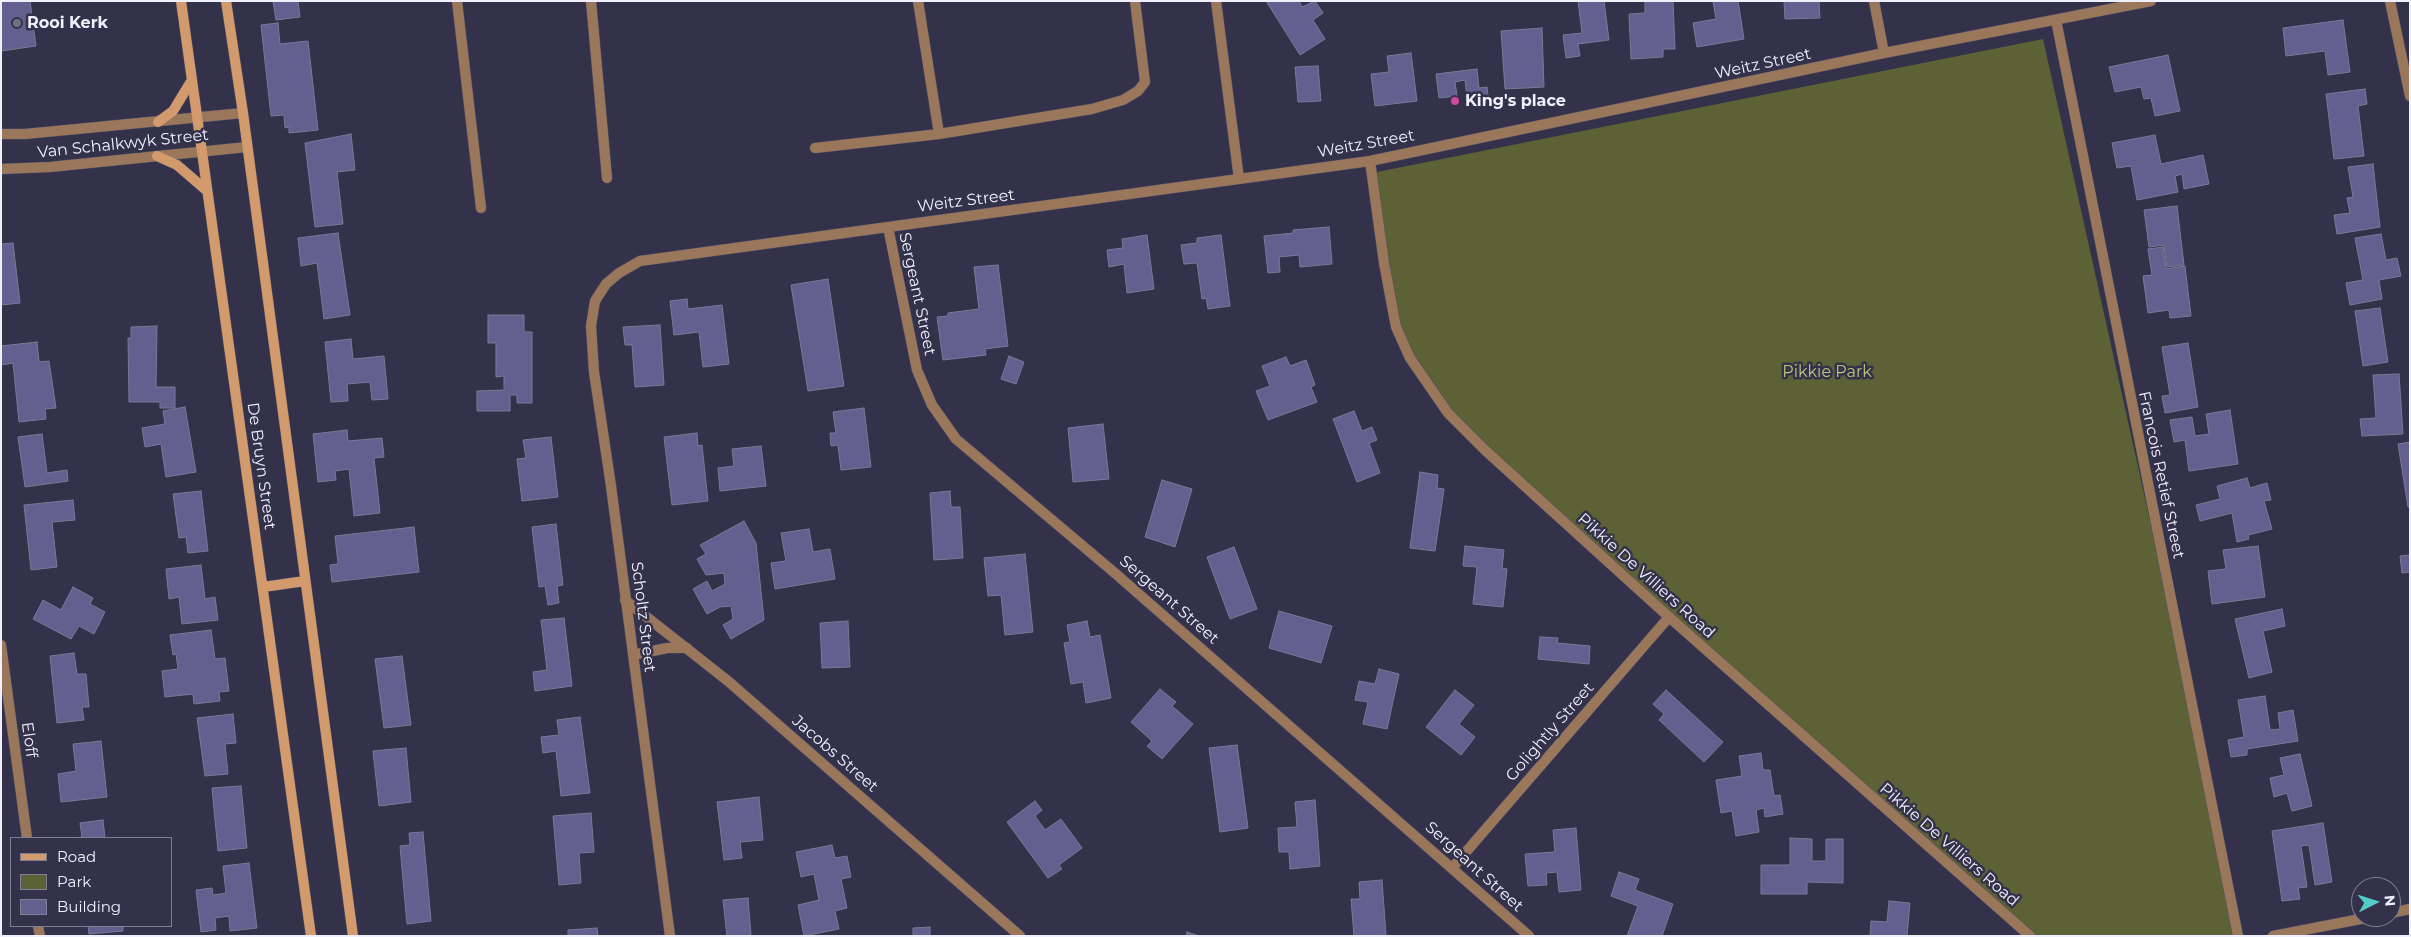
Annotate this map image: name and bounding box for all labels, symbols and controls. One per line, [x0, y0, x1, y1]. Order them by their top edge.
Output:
place label: Rooi Kerk [27, 13, 108, 33]
marker: Rooi Kerk [11, 17, 23, 29]
street label: Weitz Street [1713, 44, 1813, 84]
place label: King's place [1465, 91, 1566, 111]
marker: King's place [1449, 95, 1461, 107]
street label: Van Schalkwyk Street [37, 125, 209, 163]
street label: Weitz Street [1316, 126, 1416, 162]
street label: Weitz Street [916, 186, 1016, 216]
street label: Sergeant Street [895, 231, 939, 357]
park label: Pikkie Park [1782, 362, 1872, 382]
street label: Francois Retief Street [2134, 389, 2188, 561]
street label: De Bruyn Street [243, 401, 279, 531]
street label: Pikkie De Villiers Road [1573, 509, 1719, 643]
street label: Sergeant Street [1115, 552, 1223, 648]
street label: Scholtz Street [627, 561, 659, 673]
street label: Golightly Street [1502, 679, 1598, 785]
street label: Jacobs Street [788, 711, 882, 797]
street label: Eloff [17, 721, 41, 759]
street label: Pikkie De Villiers Road [1875, 779, 2023, 911]
street label: Sergeant Street [1421, 818, 1527, 916]
legend [10, 837, 172, 927]
text: Road [57, 847, 96, 866]
text: Park [57, 872, 91, 891]
north arrow [2351, 877, 2401, 927]
text: N [2380, 894, 2399, 907]
text: Building [57, 897, 121, 916]

